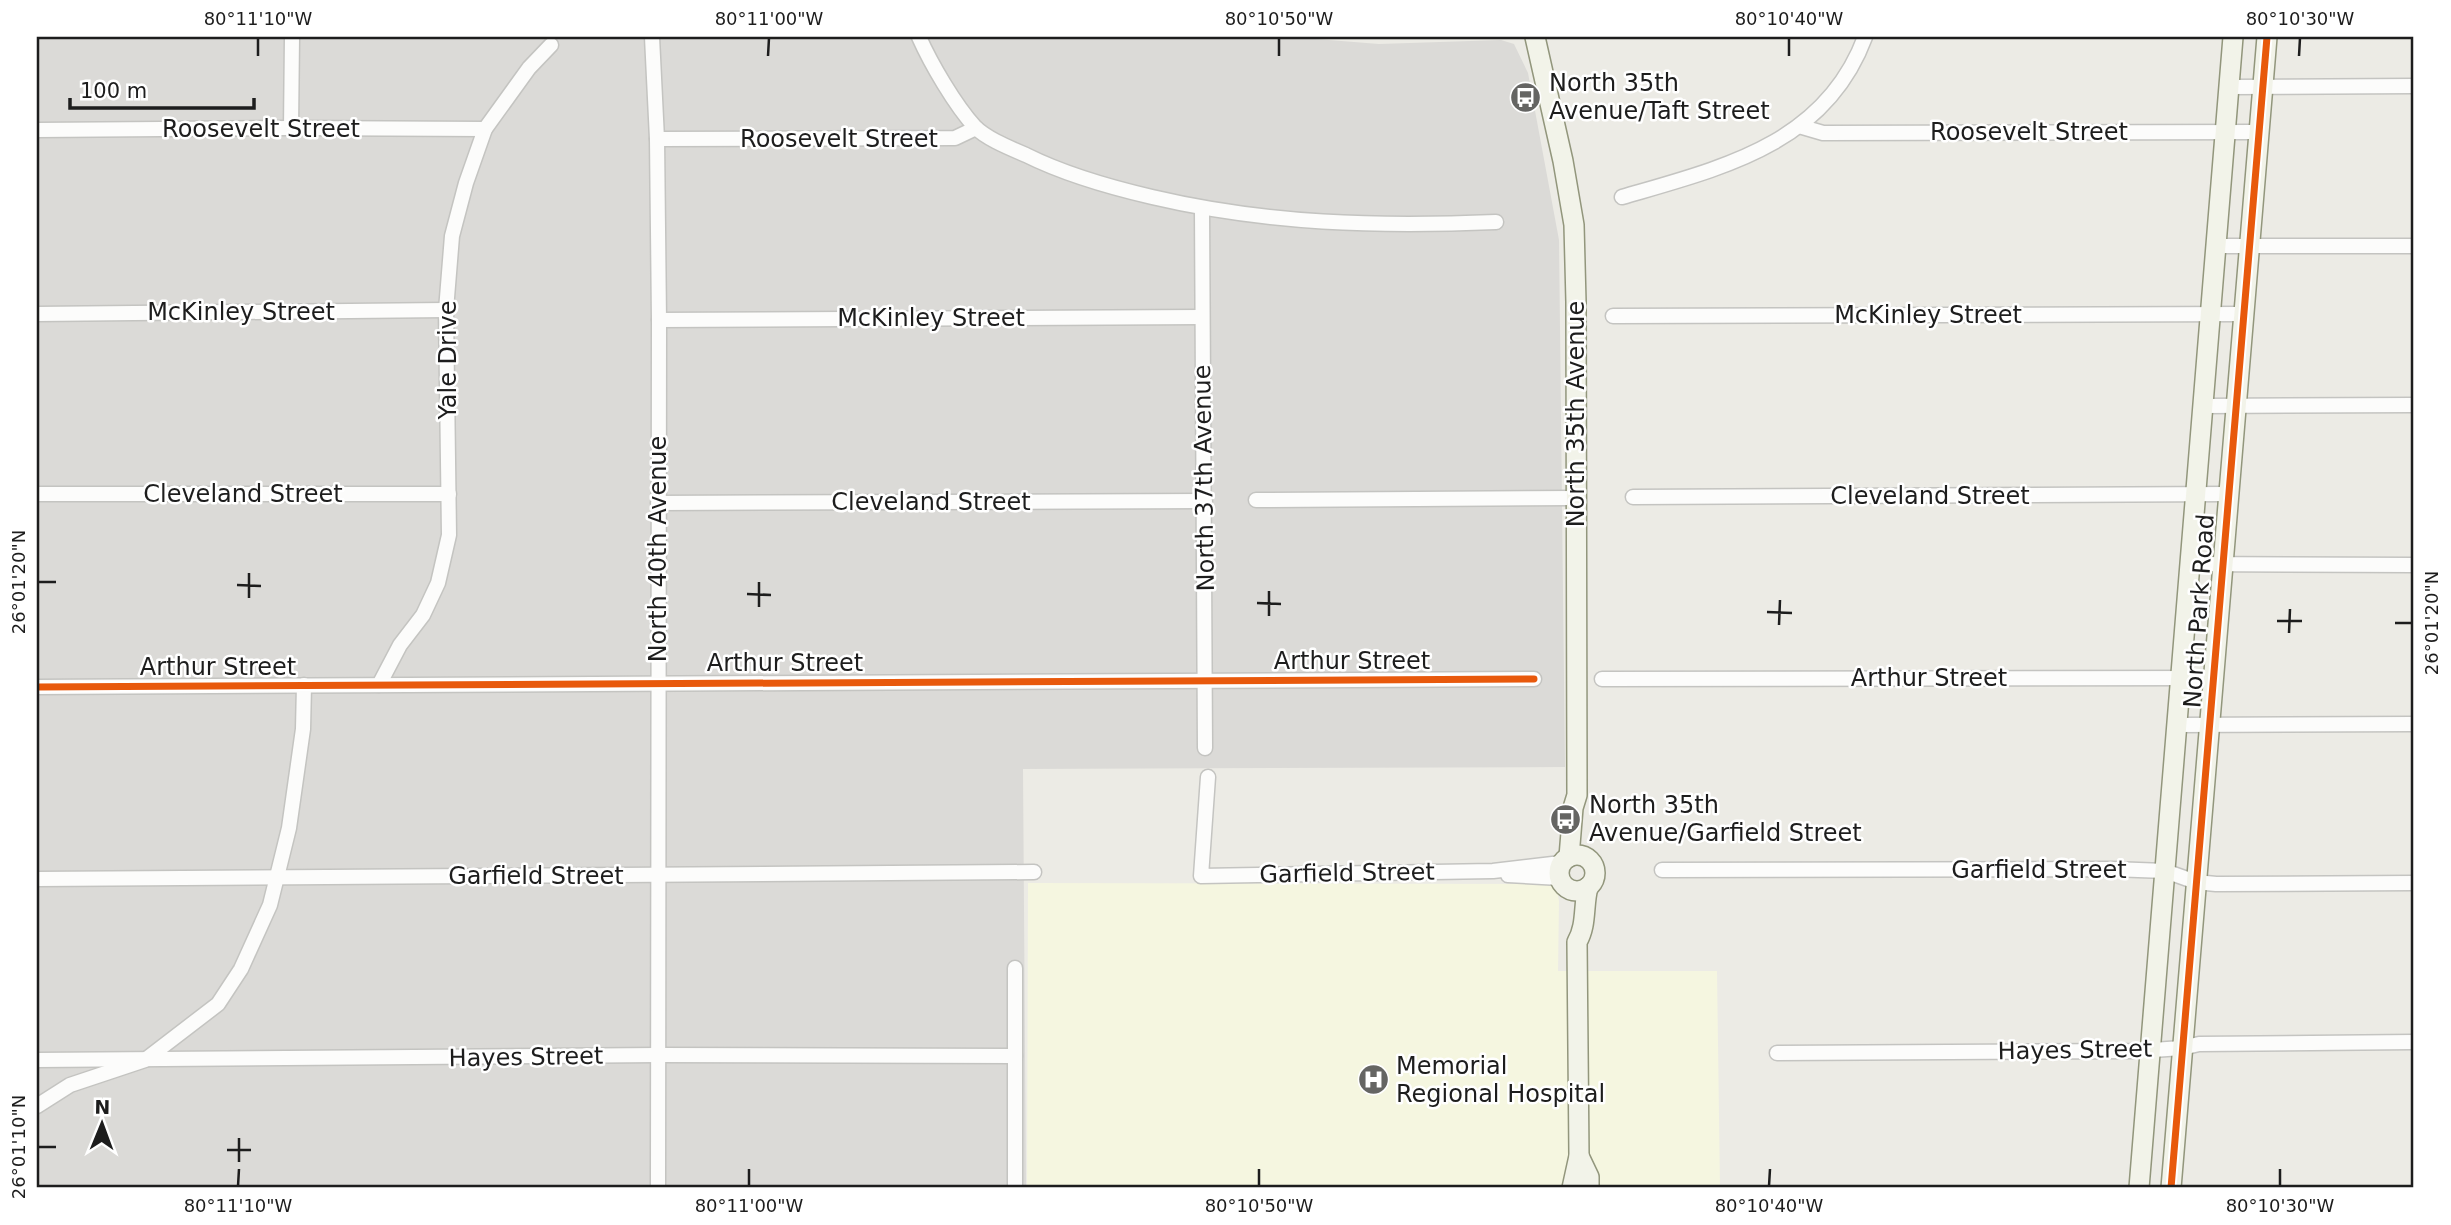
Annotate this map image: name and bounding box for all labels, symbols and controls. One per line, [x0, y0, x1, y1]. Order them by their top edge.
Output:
text: 80°11'10"W [204, 8, 313, 29]
text: 80°11'00"W [715, 8, 824, 29]
text: 80°10'50"W [1225, 8, 1334, 29]
text: 80°10'40"W [1735, 8, 1844, 29]
text: 80°10'30"W [2246, 8, 2355, 29]
scale bar [70, 66, 254, 110]
place label: North 35th Avenue/Taft Street [1549, 69, 1770, 125]
text: 100 m [80, 79, 147, 103]
bus stop icon: North 35th Avenue/Taft Street [1509, 80, 1543, 114]
street label: Roosevelt Street [162, 115, 360, 143]
street label: Roosevelt Street [1930, 118, 2128, 146]
street label: Roosevelt Street [740, 125, 938, 153]
street label: McKinley Street [147, 298, 335, 326]
street label: Yale Drive [434, 300, 462, 421]
street label: North 35th Avenue [1562, 301, 1590, 527]
street label: McKinley Street [1834, 301, 2022, 329]
street label: McKinley Street [837, 304, 1025, 332]
street label: North 37th Avenue [1188, 364, 1220, 592]
street label: North 40th Avenue [644, 436, 672, 662]
street label: Cleveland Street [143, 480, 343, 508]
street label: Cleveland Street [1830, 482, 2030, 510]
street label: Cleveland Street [831, 488, 1031, 516]
street label: North Park Road [2178, 513, 2220, 709]
text: 26°01'20"N [8, 530, 29, 634]
text: 26°01'20"N [2421, 571, 2442, 675]
street label: Arthur Street [1274, 647, 1430, 675]
street label: Arthur Street [707, 649, 863, 677]
street label: Arthur Street [140, 653, 296, 681]
street label: Arthur Street [1851, 664, 2007, 692]
place label: North 35th Avenue/Garfield Street [1589, 791, 1862, 847]
bus stop icon: North 35th Avenue/Garfield Street [1549, 802, 1583, 836]
street label: Garfield Street [1951, 856, 2127, 884]
street label: Garfield Street [1259, 857, 1435, 889]
street label: Garfield Street [448, 862, 624, 890]
street label: Hayes Street [1997, 1035, 2153, 1065]
street label: Hayes Street [448, 1042, 604, 1072]
place label: Memorial Regional Hospital [1396, 1052, 1605, 1108]
hospital icon: Memorial Regional Hospital [1356, 1063, 1390, 1097]
north arrow [66, 1088, 136, 1158]
text: 26°01'10"N [8, 1095, 29, 1199]
text: N [94, 1096, 110, 1118]
text: 80°11'10"W [184, 1195, 293, 1216]
text: 80°11'00"W [695, 1195, 804, 1216]
text: 80°10'50"W [1205, 1195, 1314, 1216]
text: 80°10'40"W [1715, 1195, 1824, 1216]
text: 80°10'30"W [2226, 1195, 2335, 1216]

